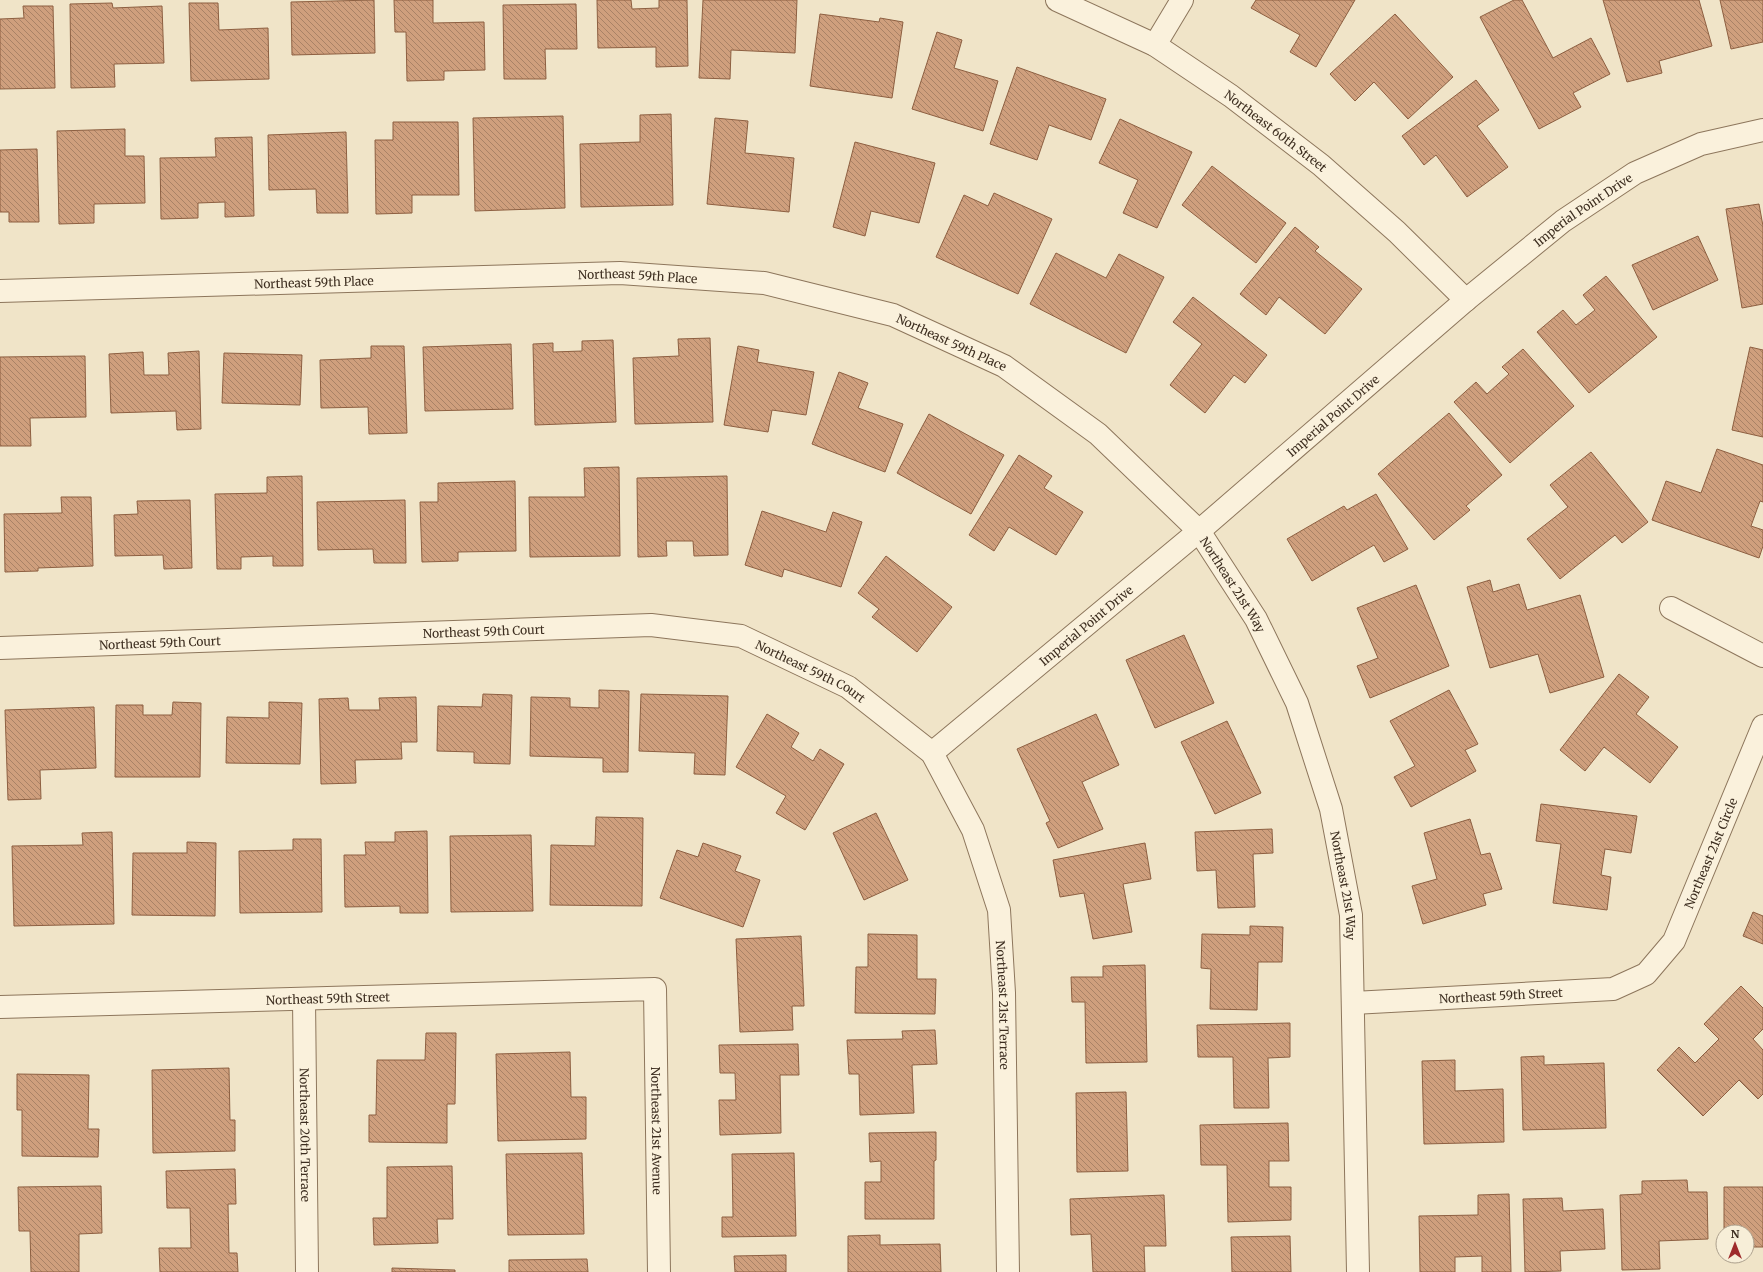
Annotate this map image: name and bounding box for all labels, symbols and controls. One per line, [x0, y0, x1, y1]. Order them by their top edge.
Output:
street label: Northeast 60th Street [1222, 86, 1331, 175]
street label: Imperial Point Drive [1530, 170, 1635, 250]
street label: Northeast 59th Place [578, 265, 698, 286]
street label: Northeast 59th Place [254, 273, 374, 291]
street label: Northeast 59th Place [894, 310, 1009, 374]
street label: Imperial Point Drive [1283, 371, 1382, 459]
street label: Northeast 21st Way [1197, 534, 1269, 635]
street label: Imperial Point Drive [1036, 582, 1136, 668]
street label: Northeast 59th Court [423, 621, 545, 641]
street label: Northeast 59th Court [99, 633, 221, 652]
street label: Northeast 59th Court [753, 637, 869, 706]
street label: Northeast 21st Circle [1681, 796, 1740, 911]
street label: Northeast 21st Way [1328, 830, 1359, 940]
street label: Northeast 21st Terrace [993, 940, 1013, 1070]
street label: Northeast 59th Street [1438, 984, 1563, 1006]
street label: Northeast 59th Street [266, 989, 390, 1007]
street label: Northeast 21st Avenue [649, 1067, 665, 1195]
street label: Northeast 20th Terrace [297, 1068, 314, 1202]
north arrow [1715, 1224, 1755, 1264]
text: N [1731, 1227, 1740, 1241]

